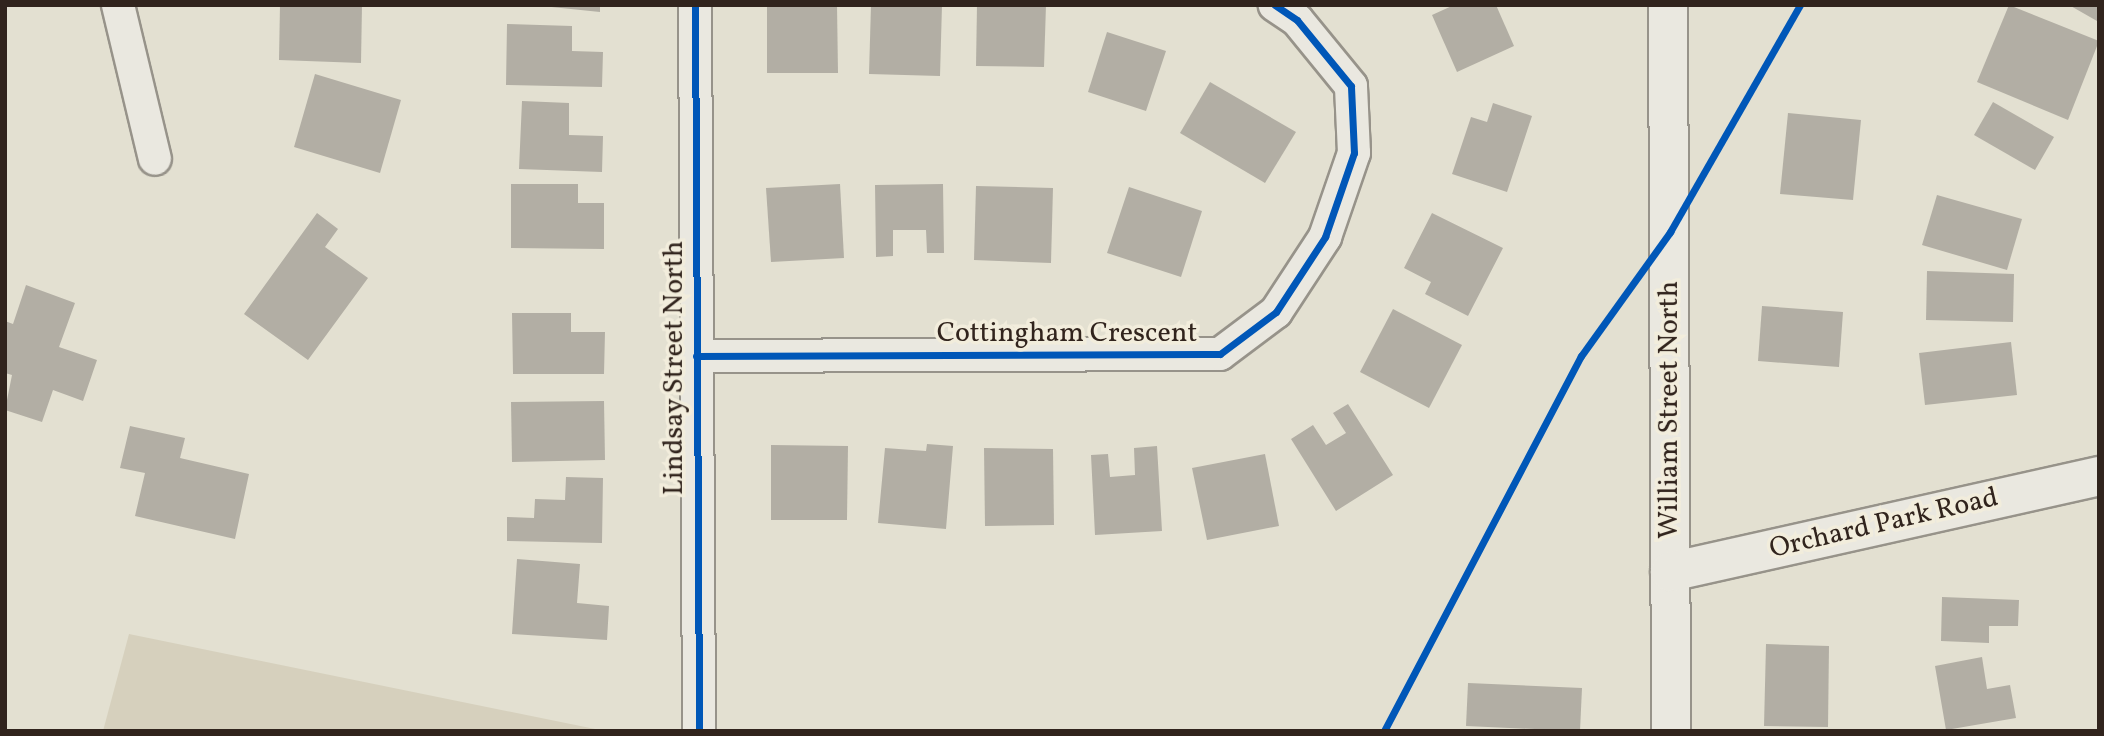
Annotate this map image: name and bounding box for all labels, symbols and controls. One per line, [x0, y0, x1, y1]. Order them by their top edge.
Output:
street label: Lindsay Street North [658, 240, 692, 496]
street label: William Street North [1653, 281, 1687, 539]
street label: Cottingham Crescent [937, 317, 1197, 351]
street label: Orchard Park Road [1766, 481, 2002, 567]

